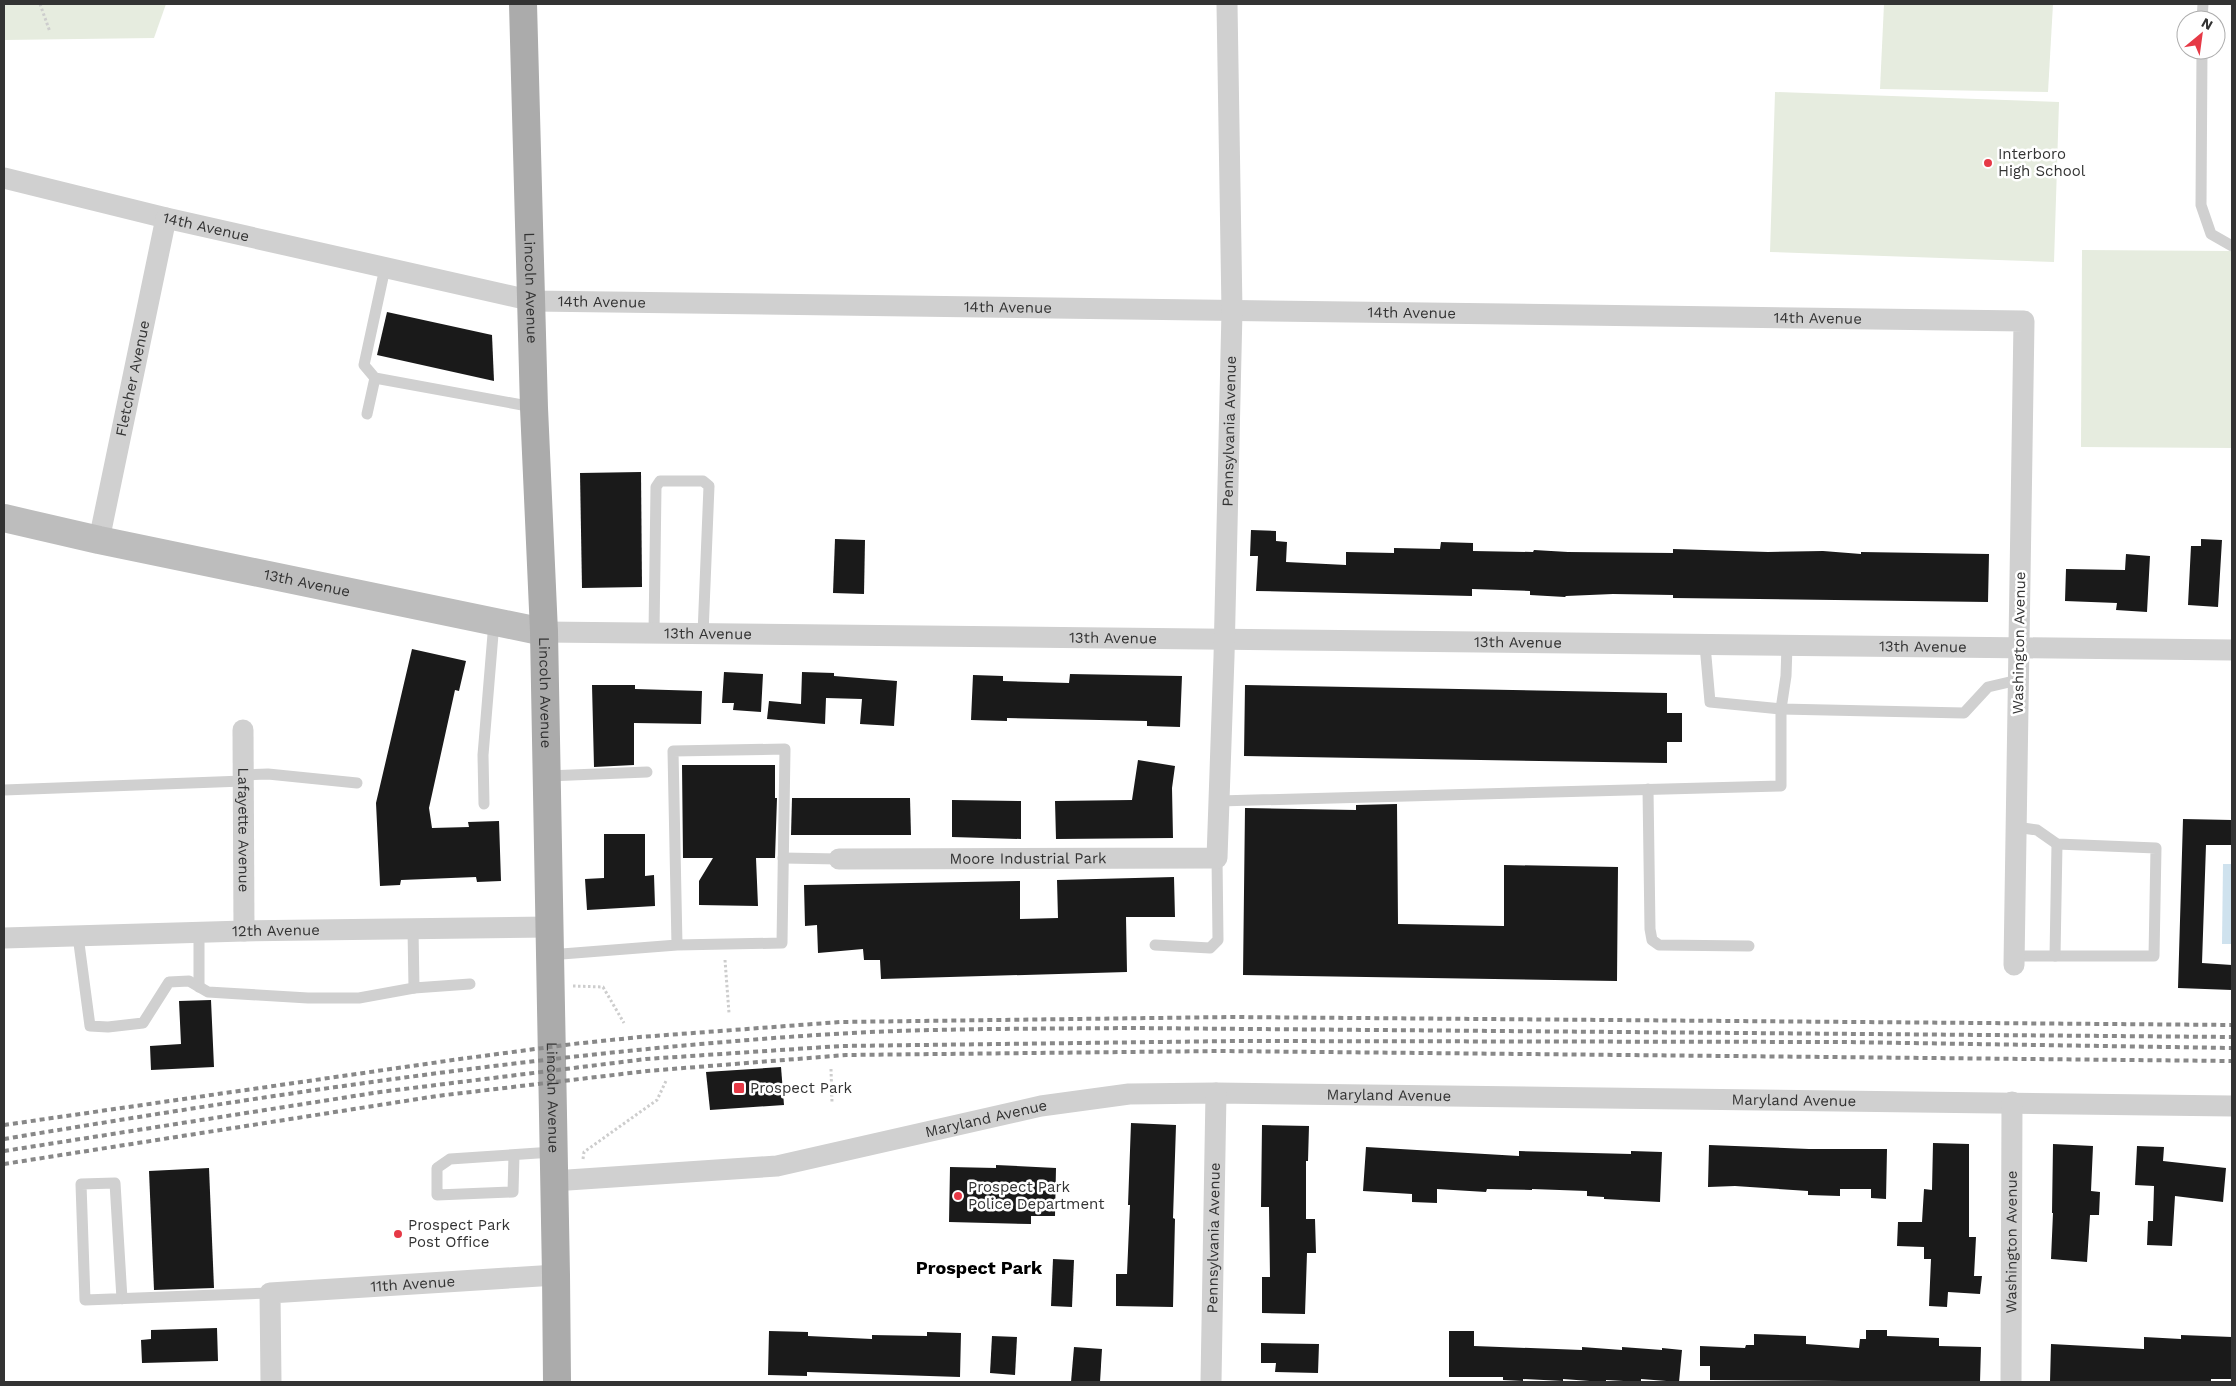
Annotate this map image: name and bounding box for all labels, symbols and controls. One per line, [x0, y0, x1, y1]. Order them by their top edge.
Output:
north arrow [2176, 10, 2226, 60]
text: N [2199, 14, 2216, 33]
place label: Interboro High School [1998, 145, 2086, 180]
marker: Interboro High School [1982, 157, 1994, 169]
street label: 14th Avenue [161, 209, 251, 246]
street label: Lincoln Avenue [520, 232, 541, 344]
street label: 14th Avenue [558, 292, 646, 312]
street label: 14th Avenue [964, 298, 1052, 317]
street label: 14th Avenue [1368, 303, 1456, 322]
street label: 14th Avenue [1774, 309, 1862, 328]
street label: Fletcher Avenue [112, 319, 153, 438]
street label: Pennsylvania Avenue [1218, 356, 1240, 507]
street label: 13th Avenue [262, 565, 352, 601]
street label: Washington Avenue [2009, 571, 2029, 715]
street label: 13th Avenue [664, 624, 752, 643]
street label: 13th Avenue [1069, 629, 1157, 648]
street label: 13th Avenue [1474, 633, 1562, 652]
street label: Lincoln Avenue [535, 637, 555, 748]
street label: 13th Avenue [1879, 637, 1967, 656]
street label: Lafayette Avenue [234, 767, 253, 893]
street label: Moore Industrial Park [949, 849, 1107, 868]
street label: 12th Avenue [232, 921, 320, 940]
street label: Lincoln Avenue [543, 1042, 563, 1153]
place label: Prospect Park [750, 1079, 853, 1097]
marker: Prospect Park [732, 1081, 746, 1095]
street label: Maryland Avenue [1327, 1085, 1451, 1105]
street label: Maryland Avenue [1732, 1091, 1856, 1110]
street label: Maryland Avenue [923, 1096, 1048, 1141]
street label: Pennsylvania Avenue [1203, 1162, 1224, 1314]
street label: Washington Avenue [2002, 1170, 2021, 1314]
place label: Prospect Park Police Department [968, 1178, 1105, 1213]
marker: Prospect Park Police Department [952, 1190, 964, 1202]
place label: Prospect Park Post Office [408, 1216, 511, 1251]
marker: Prospect Park Post Office [392, 1228, 404, 1240]
district label: Prospect Park [916, 1257, 1043, 1278]
street label: 11th Avenue [370, 1272, 456, 1296]

